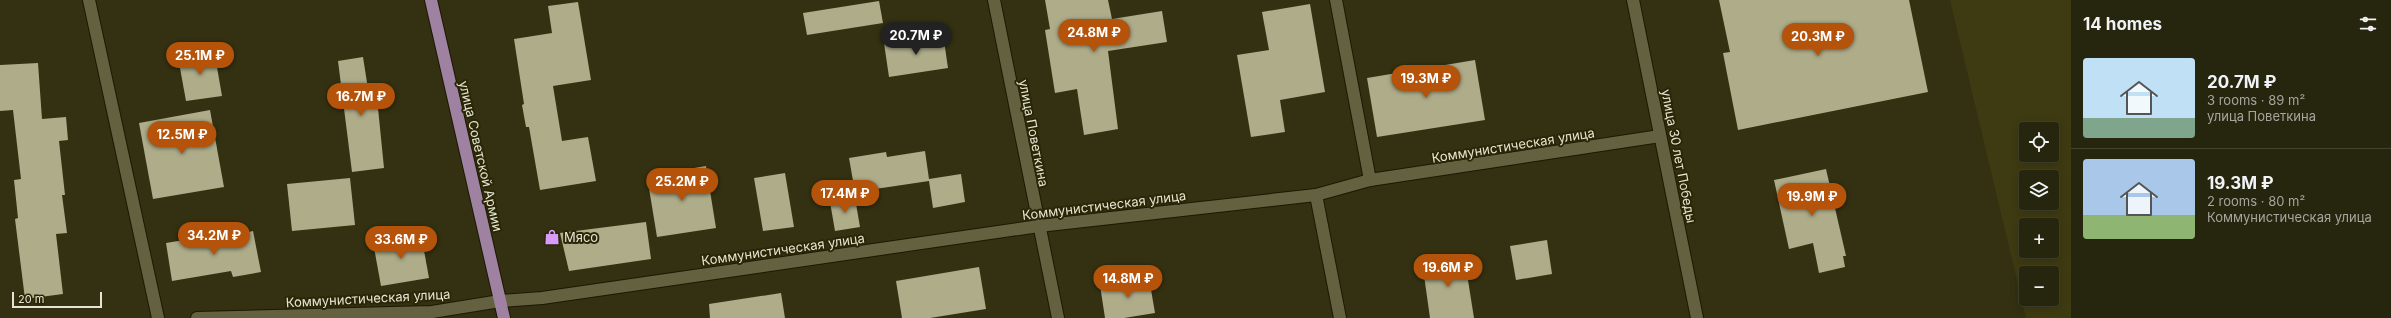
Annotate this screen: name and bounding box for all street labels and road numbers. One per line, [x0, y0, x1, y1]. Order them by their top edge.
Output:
street label: улица Поветкина [1016, 78, 1052, 188]
street label: улица Советской Армии [456, 79, 506, 233]
street label: улица 30 лет Победы [1658, 88, 1700, 224]
street label: Коммунистическая улица [1430, 124, 1596, 166]
street label: Коммунистическая улица [1021, 187, 1187, 223]
street label: Коммунистическая улица [700, 230, 866, 268]
street label: Коммунистическая улица [285, 286, 451, 310]

